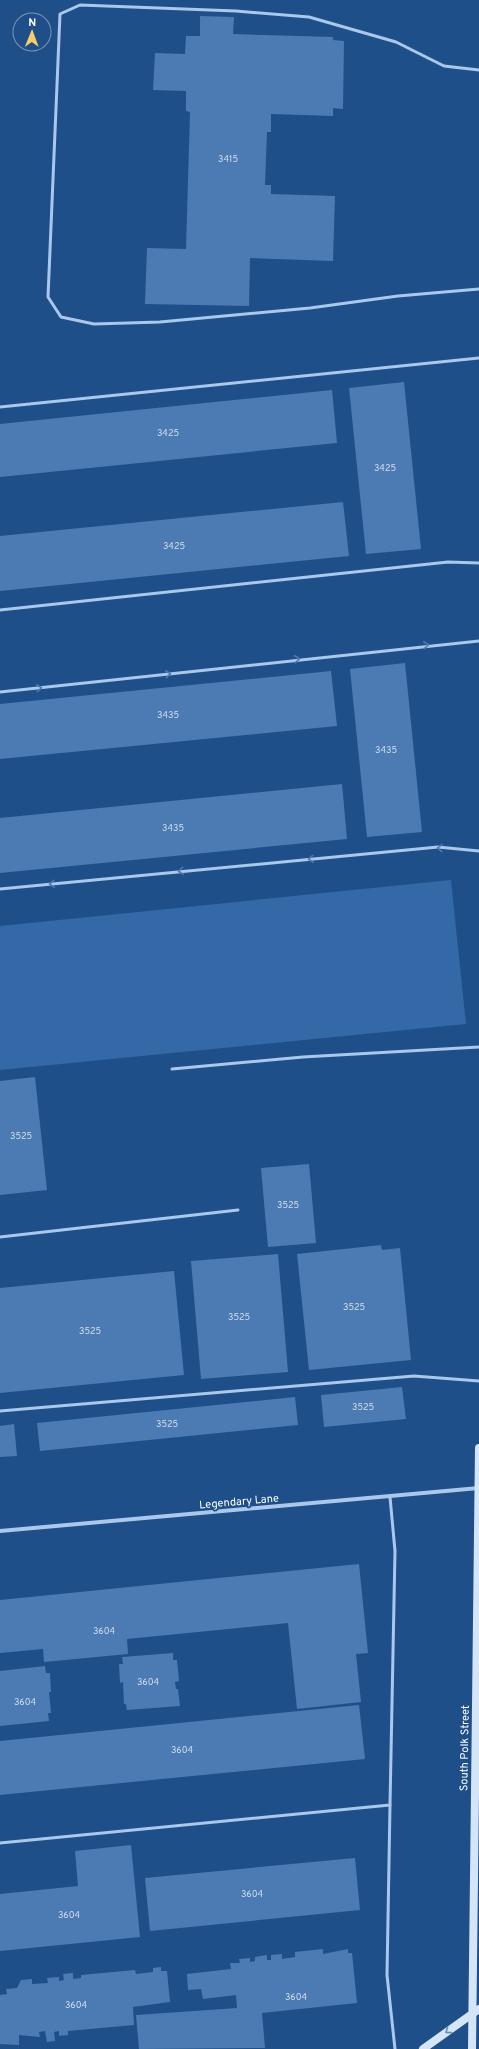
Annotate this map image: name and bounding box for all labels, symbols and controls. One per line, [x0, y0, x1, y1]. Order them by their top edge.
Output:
north arrow [12, 12, 52, 52]
text: N [28, 16, 36, 30]
house number: 3415 [218, 154, 238, 165]
house number: 3425 [157, 428, 179, 439]
house number: 3425 [374, 463, 396, 474]
house number: 3425 [163, 541, 185, 552]
one-way arrow [423, 641, 429, 650]
one-way arrow [294, 655, 300, 664]
one-way arrow [165, 669, 171, 678]
one-way arrow [36, 684, 42, 693]
house number: 3435 [157, 710, 179, 721]
house number: 3435 [375, 745, 397, 756]
house number: 3435 [162, 823, 184, 834]
one-way arrow [437, 843, 443, 852]
one-way arrow [308, 854, 314, 863]
one-way arrow [178, 867, 184, 876]
one-way arrow [49, 879, 55, 888]
house number: 3525 [10, 1131, 32, 1142]
house number: 3525 [277, 1200, 299, 1211]
house number: 3525 [343, 1302, 365, 1313]
house number: 3525 [228, 1312, 250, 1323]
house number: 3525 [79, 1326, 101, 1337]
house number: 3525 [352, 1402, 374, 1413]
house number: 3525 [156, 1419, 178, 1430]
street label: Legendary Lane [199, 1492, 280, 1512]
house number: 3604 [93, 1626, 115, 1637]
house number: 3604 [137, 1677, 159, 1688]
house number: 3604 [14, 1697, 36, 1708]
street label: South Polk Street [457, 1705, 473, 1791]
house number: 3604 [171, 1745, 193, 1756]
house number: 3604 [241, 1889, 263, 1900]
house number: 3604 [58, 1910, 80, 1921]
house number: 3604 [285, 1992, 307, 2003]
house number: 3604 [65, 2000, 87, 2011]
one-way arrow [445, 2027, 452, 2034]

